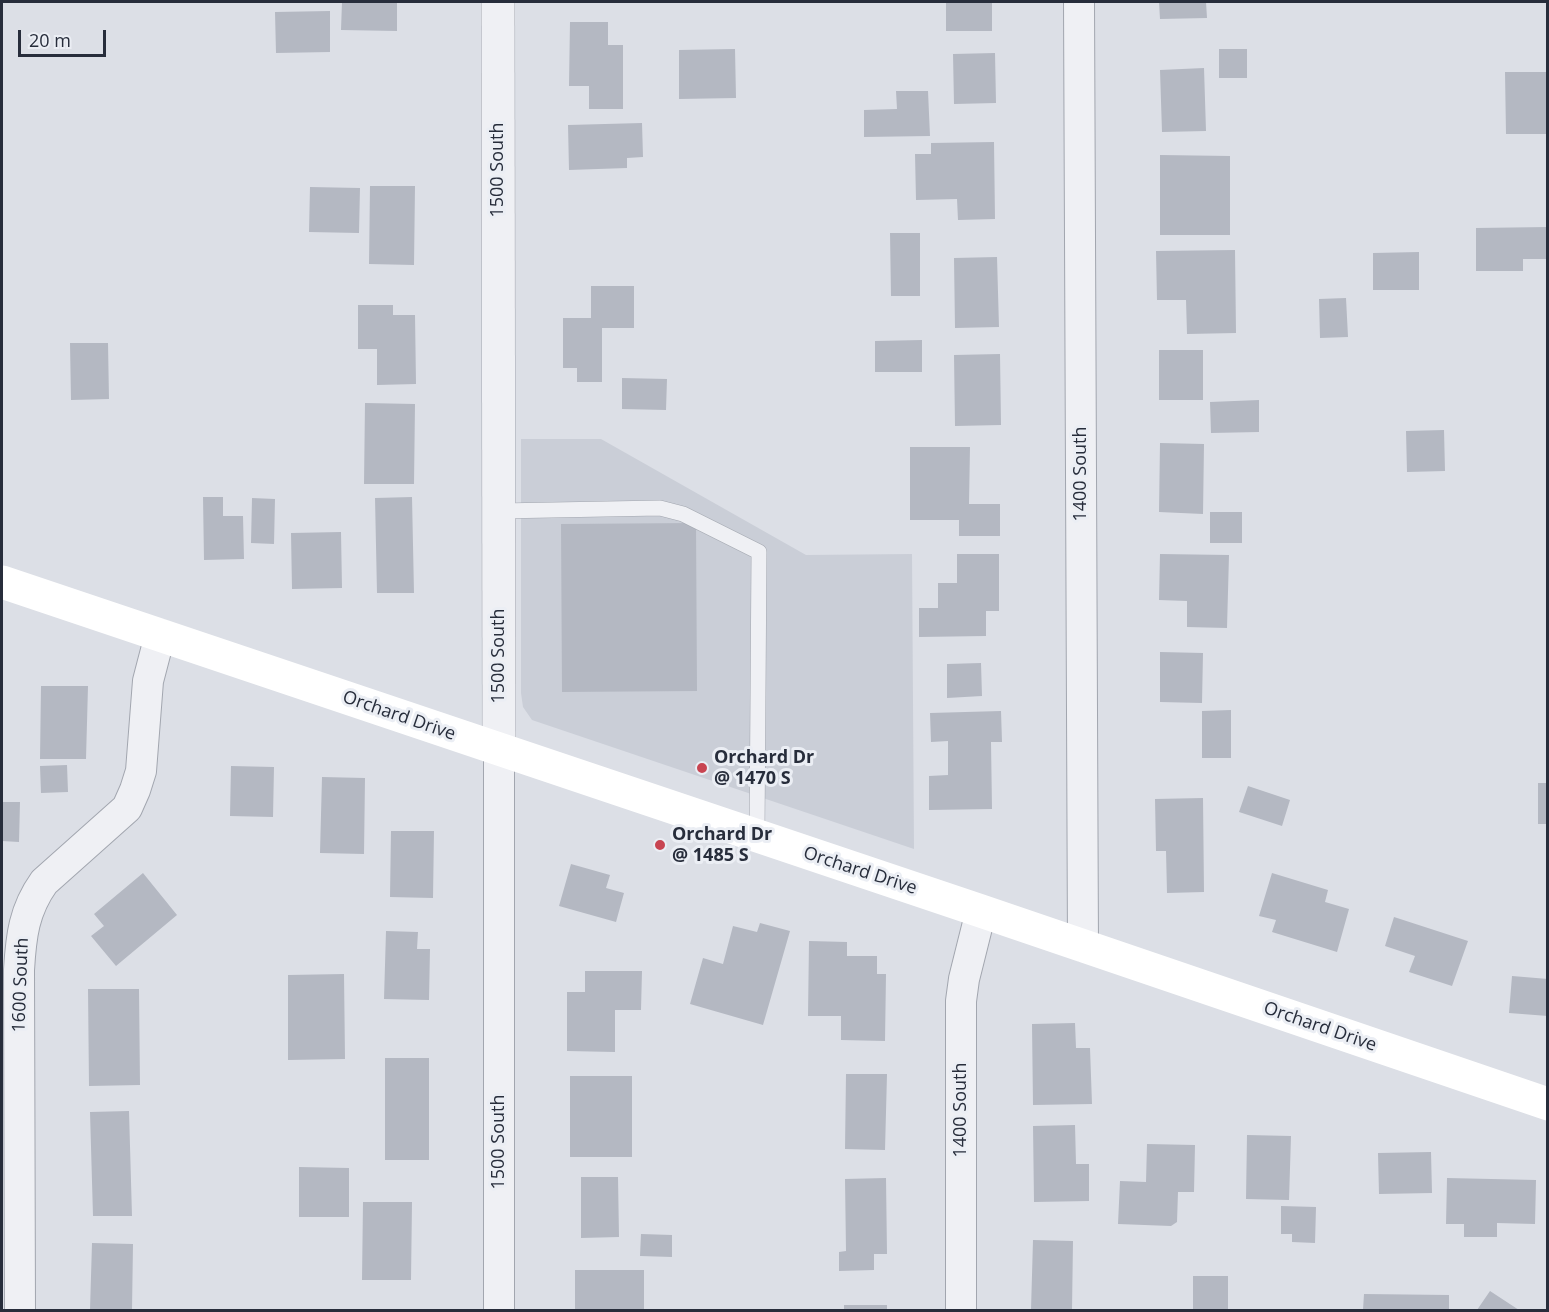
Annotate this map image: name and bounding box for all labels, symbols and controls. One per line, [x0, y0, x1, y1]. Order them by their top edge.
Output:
scale bar [21, 18, 110, 56]
text: 20 m [29, 28, 71, 52]
street label: 1500 South [487, 122, 509, 218]
street label: 1400 South [1070, 426, 1092, 522]
street label: 1500 South [488, 608, 510, 704]
street label: Orchard Drive [340, 687, 458, 745]
place label: Orchard Dr @ 1470 S [714, 747, 814, 789]
marker: Orchard Dr @ 1470 S [695, 761, 709, 775]
place label: Orchard Dr @ 1485 S [672, 824, 772, 866]
marker: Orchard Dr @ 1485 S [653, 838, 667, 852]
street label: Orchard Drive [800, 842, 920, 900]
street label: 1600 South [9, 937, 33, 1033]
street label: Orchard Drive [1261, 998, 1379, 1056]
street label: 1400 South [950, 1062, 972, 1158]
street label: 1500 South [488, 1094, 510, 1190]

